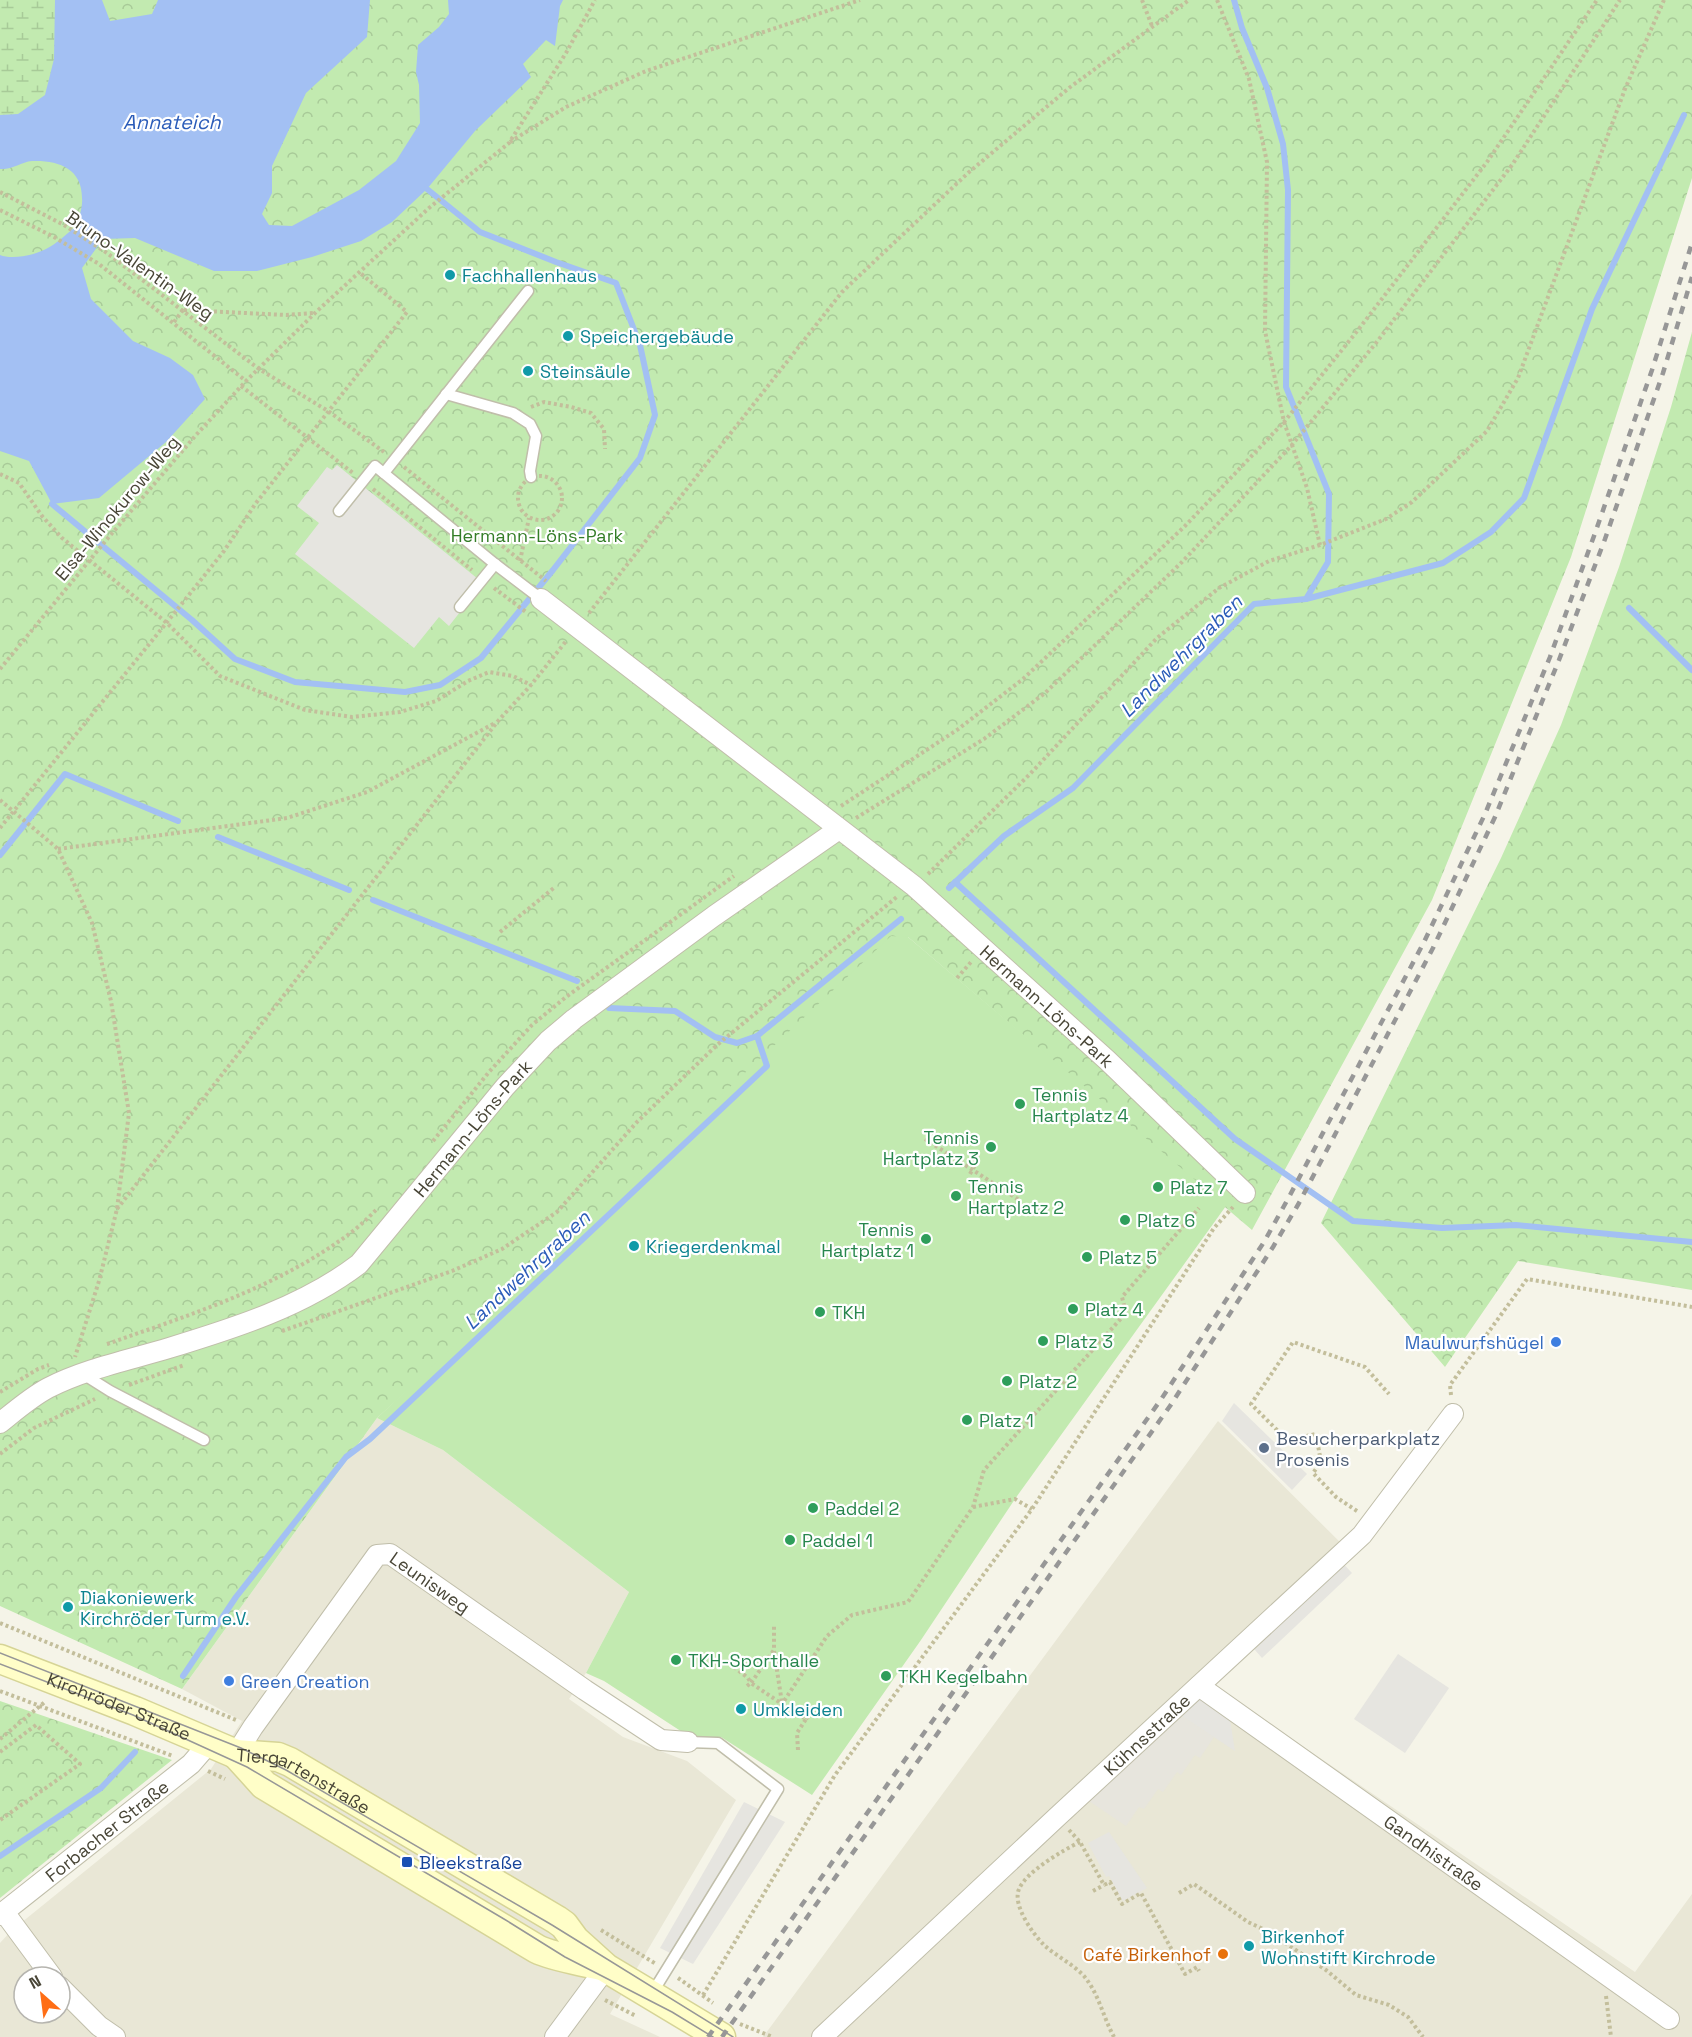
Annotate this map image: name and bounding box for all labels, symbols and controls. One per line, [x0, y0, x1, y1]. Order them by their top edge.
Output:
water label: Annateich [123, 109, 222, 135]
street label: Bruno-Valentin-Weg [62, 205, 218, 325]
place label: Fachhallenhaus [462, 264, 597, 287]
marker: Fachhallenhaus [443, 268, 457, 282]
place label: Speichergebäude [580, 325, 734, 348]
marker: Speichergebäude [561, 329, 575, 343]
place label: Steinsäule [540, 360, 631, 383]
marker: Steinsäule [521, 364, 535, 378]
street label: Elsa-Winokurow-Weg [50, 431, 184, 585]
park label: Hermann-Löns-Park [451, 524, 623, 547]
water label: Landwehrgraben [1114, 589, 1248, 723]
street label: Hermann-Löns-Park [975, 940, 1119, 1072]
street label: Hermann-Löns-Park [408, 1054, 537, 1201]
place label: Tennis Hartplatz 4 [1032, 1083, 1129, 1127]
marker: Tennis Hartplatz 4 [1013, 1097, 1027, 1111]
place label: Tennis Hartplatz 3 [883, 1126, 979, 1170]
marker: Tennis Hartplatz 3 [984, 1140, 998, 1154]
place label: Tennis Hartplatz 2 [968, 1175, 1064, 1219]
place label: Platz 7 [1170, 1176, 1227, 1199]
marker: Platz 7 [1151, 1180, 1165, 1194]
marker: Tennis Hartplatz 2 [949, 1189, 963, 1203]
water label: Landwehrgraben [458, 1204, 596, 1335]
place label: Platz 6 [1137, 1209, 1195, 1232]
marker: Platz 6 [1118, 1213, 1132, 1227]
place label: Tennis Hartplatz 1 [821, 1218, 914, 1262]
marker: Tennis Hartplatz 1 [919, 1232, 933, 1246]
place label: Kriegerdenkmal [646, 1235, 781, 1258]
marker: Kriegerdenkmal [627, 1239, 641, 1253]
place label: Platz 5 [1099, 1246, 1157, 1269]
marker: Platz 5 [1080, 1250, 1094, 1264]
place label: Platz 4 [1085, 1298, 1144, 1321]
place label: TKH [832, 1301, 865, 1324]
marker: Platz 4 [1066, 1302, 1080, 1316]
marker: TKH [813, 1305, 827, 1319]
place label: Platz 3 [1055, 1330, 1113, 1353]
place label: Maulwurfshügel [1405, 1331, 1544, 1354]
marker: Platz 3 [1036, 1334, 1050, 1348]
marker: Maulwurfshügel [1549, 1335, 1563, 1349]
place label: Platz 2 [1019, 1370, 1077, 1393]
marker: Platz 2 [1000, 1374, 1014, 1388]
place label: Platz 1 [979, 1409, 1034, 1432]
marker: Platz 1 [960, 1413, 974, 1427]
place label: Besucherparkplatz Prosenis [1276, 1427, 1440, 1471]
marker: Besucherparkplatz Prosenis [1257, 1441, 1271, 1455]
place label: Paddel 2 [825, 1497, 899, 1520]
marker: Paddel 2 [806, 1501, 820, 1515]
place label: Paddel 1 [802, 1529, 873, 1552]
marker: Paddel 1 [783, 1533, 797, 1547]
street label: Leunisweg [386, 1546, 475, 1618]
place label: Diakoniewerk Kirchröder Turm e.V. [80, 1586, 250, 1630]
marker: Diakoniewerk Kirchröder Turm e.V. [61, 1600, 75, 1614]
place label: TKH-Sporthalle [688, 1649, 819, 1672]
marker: TKH-Sporthalle [669, 1653, 683, 1667]
place label: TKH Kegelbahn [898, 1665, 1028, 1688]
street label: Kirchröder Straße [44, 1667, 195, 1745]
marker: TKH Kegelbahn [879, 1669, 893, 1683]
place label: Green Creation [241, 1670, 370, 1693]
marker: Green Creation [222, 1674, 236, 1688]
street label: Kühnsstraße [1099, 1688, 1195, 1780]
place label: Umkleiden [753, 1698, 843, 1721]
marker: Umkleiden [734, 1702, 748, 1716]
street label: Tiergartenstraße [235, 1743, 375, 1819]
street label: Forbacher Straße [40, 1775, 173, 1887]
street label: Gandhistraße [1380, 1809, 1488, 1896]
place label: Bleekstraße [419, 1851, 522, 1874]
marker: Bleekstraße [400, 1855, 414, 1869]
place label: Birkenhof Wohnstift Kirchrode [1261, 1925, 1436, 1969]
marker: Birkenhof Wohnstift Kirchrode [1242, 1939, 1256, 1953]
place label: Café Birkenhof [1083, 1943, 1211, 1966]
marker: Café Birkenhof [1216, 1947, 1230, 1961]
north arrow [12, 1965, 72, 2025]
text: N [26, 1970, 45, 1994]

